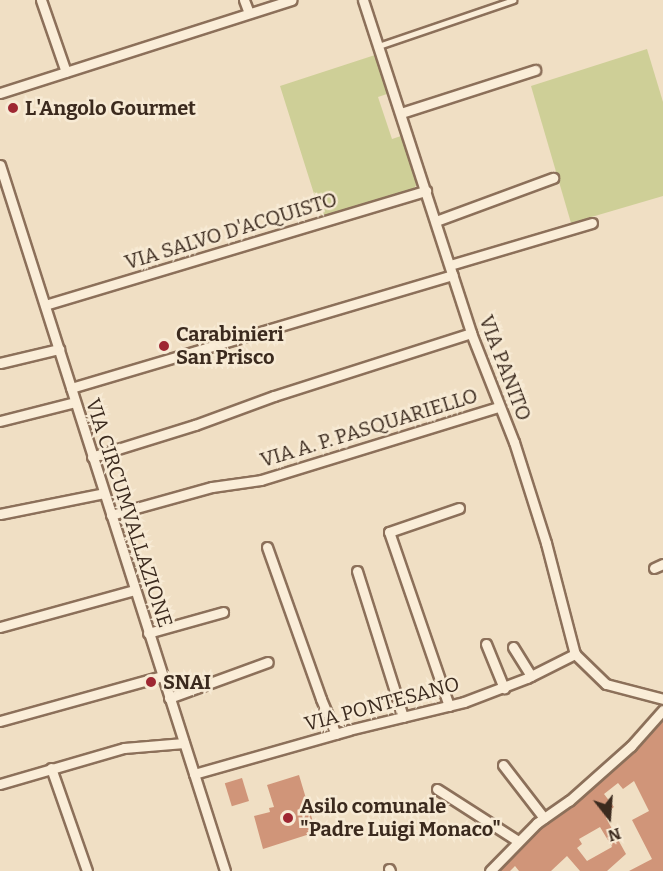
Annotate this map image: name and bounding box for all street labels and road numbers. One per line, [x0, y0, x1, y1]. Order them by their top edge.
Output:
street label: VIA SALVO D'ACQUISTO [122, 187, 340, 275]
street label: VIA PANITO [474, 312, 536, 424]
street label: VIA A. P. PASQUARIELLO [257, 384, 481, 472]
street label: VIA CIRCUMVALLAZIONE [81, 395, 177, 631]
street label: VIA PONTESANO [302, 672, 462, 736]

